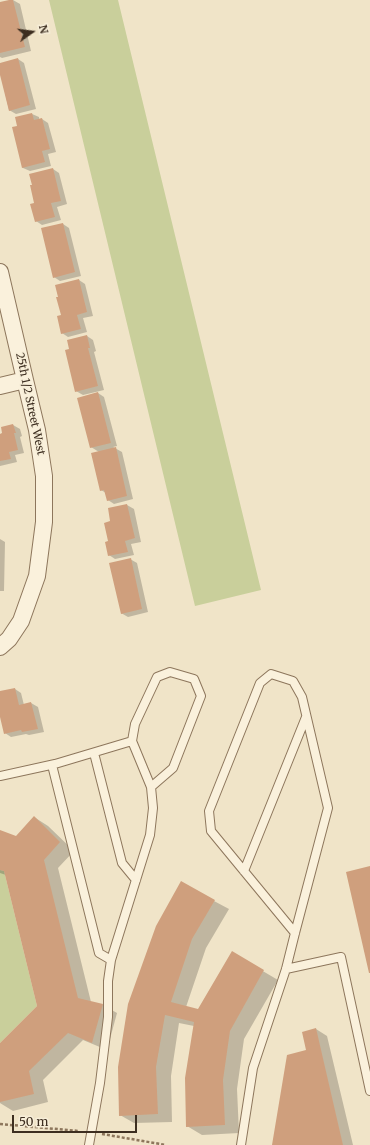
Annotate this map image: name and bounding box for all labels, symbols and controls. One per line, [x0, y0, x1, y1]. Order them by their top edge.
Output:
north arrow [12, 12, 52, 52]
text: N [36, 23, 51, 35]
street label: 25th 1/2 Street West [13, 352, 47, 456]
scale bar [14, 1107, 139, 1133]
text: 50 m [19, 1114, 48, 1129]

